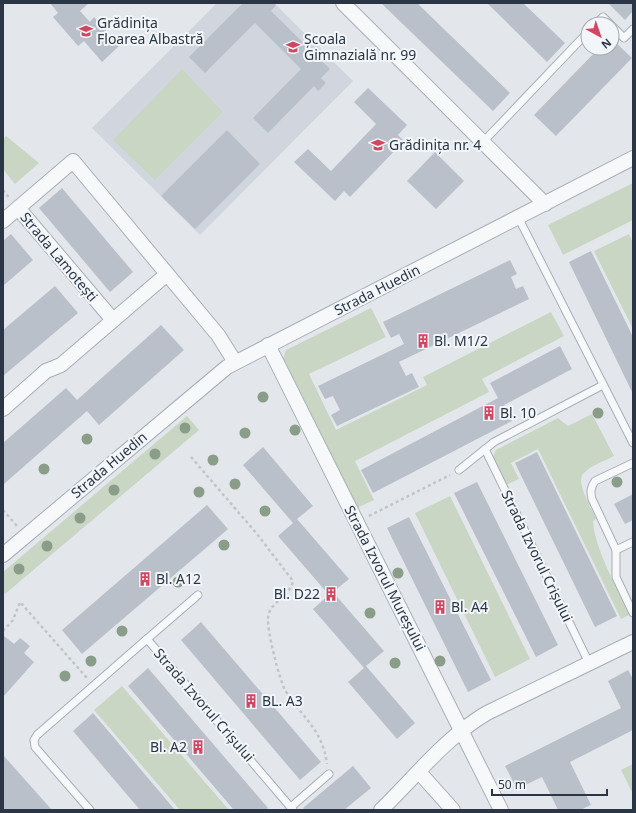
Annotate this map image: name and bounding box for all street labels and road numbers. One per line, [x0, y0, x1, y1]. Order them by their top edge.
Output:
street label: Strada Lamotești [16, 208, 102, 305]
street label: Strada Huedin [331, 260, 423, 319]
street label: Strada Huedin [67, 427, 151, 502]
street label: Strada Izvorul Crișului [497, 487, 578, 625]
street label: Strada Izvorul Mureșului [340, 502, 430, 654]
street label: Strada Izvorul Crișului [150, 644, 259, 765]

